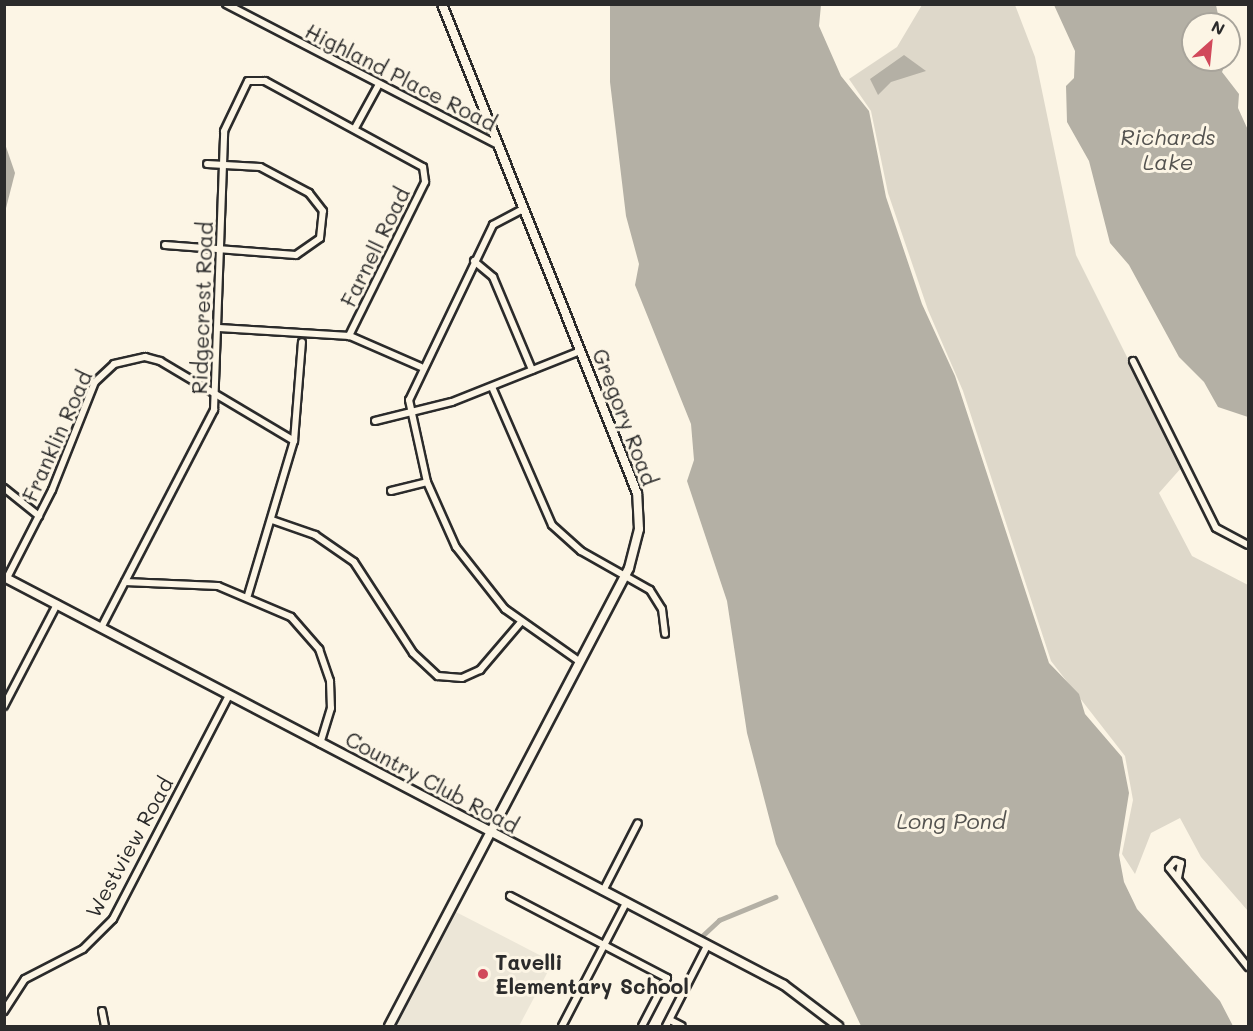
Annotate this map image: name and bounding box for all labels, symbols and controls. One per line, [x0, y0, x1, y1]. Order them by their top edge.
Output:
north arrow [1181, 12, 1241, 72]
text: N [1208, 15, 1229, 39]
street label: Highland Place Road [301, 18, 501, 136]
water label: Richards Lake [1120, 123, 1216, 174]
street label: Farnell Road [335, 183, 415, 311]
street label: Ridgecrest Road [186, 221, 218, 395]
street label: Gregory Road [587, 345, 663, 489]
street label: Franklin Road [17, 367, 97, 505]
street label: Country Club Road [341, 726, 523, 838]
street label: Westview Road [80, 772, 178, 922]
water label: Long Pond [896, 808, 1006, 834]
place label: Tavelli Elementary School [495, 949, 689, 999]
marker: Tavelli Elementary School [476, 967, 490, 981]

